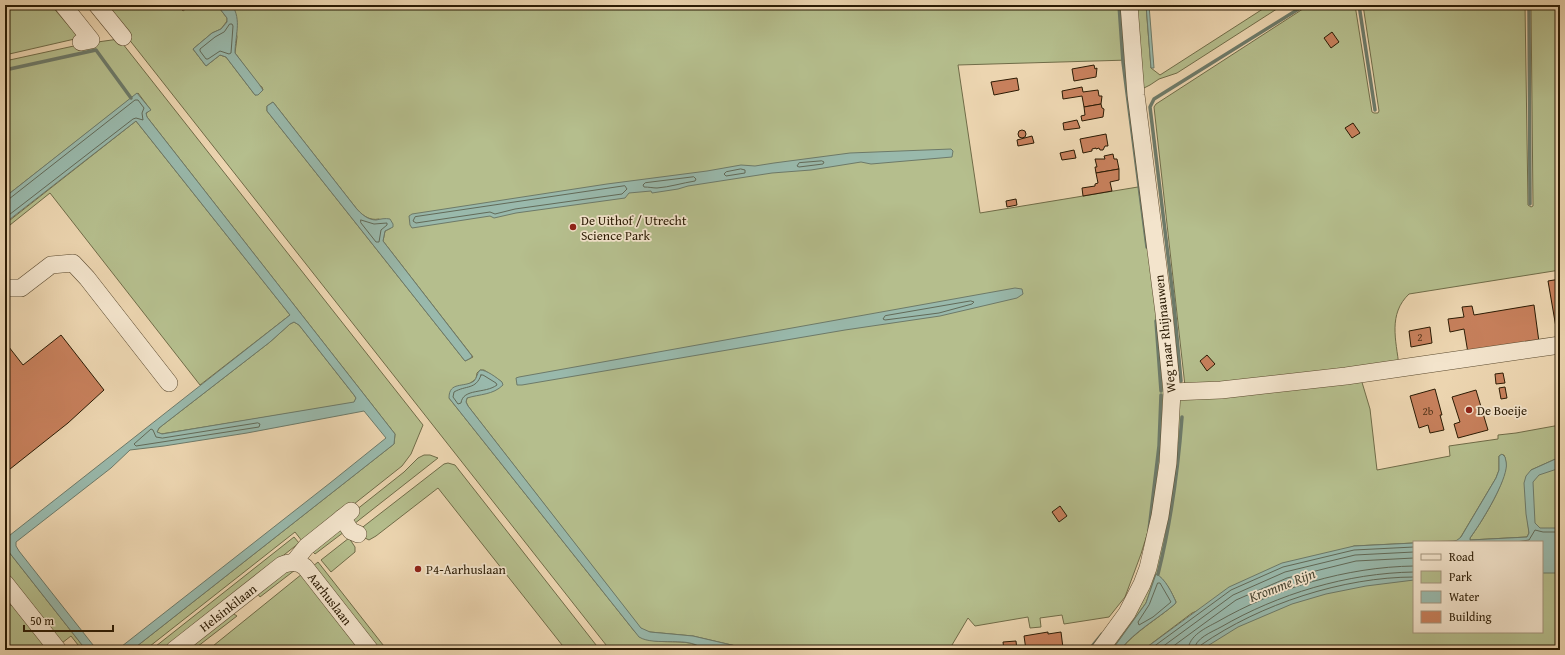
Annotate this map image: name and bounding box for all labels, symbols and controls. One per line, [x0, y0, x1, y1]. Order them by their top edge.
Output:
place label: De Uithof / Utrecht Science Park [581, 211, 687, 245]
marker: De Uithof / Utrecht Science Park [568, 222, 578, 232]
street label: Weg naar Rhijnauwen [1149, 273, 1181, 394]
house number: 2 [1417, 329, 1423, 345]
place label: De Boeije [1477, 401, 1527, 420]
house number: 2b [1423, 403, 1434, 419]
marker: De Boeije [1464, 405, 1474, 415]
legend [1413, 541, 1543, 633]
text: Road [1449, 548, 1475, 565]
place label: P4-Aarhuslaan [426, 560, 507, 579]
water label: Kromme Rijn [1245, 563, 1318, 607]
marker: P4-Aarhuslaan [413, 564, 423, 574]
text: Park [1449, 568, 1473, 585]
street label: Aarhuslaan [303, 569, 357, 630]
street label: Helsinkilaan [195, 579, 261, 636]
text: Water [1449, 588, 1479, 605]
scale bar [24, 607, 113, 633]
text: Building [1449, 608, 1492, 625]
text: 50 m [30, 612, 54, 629]

